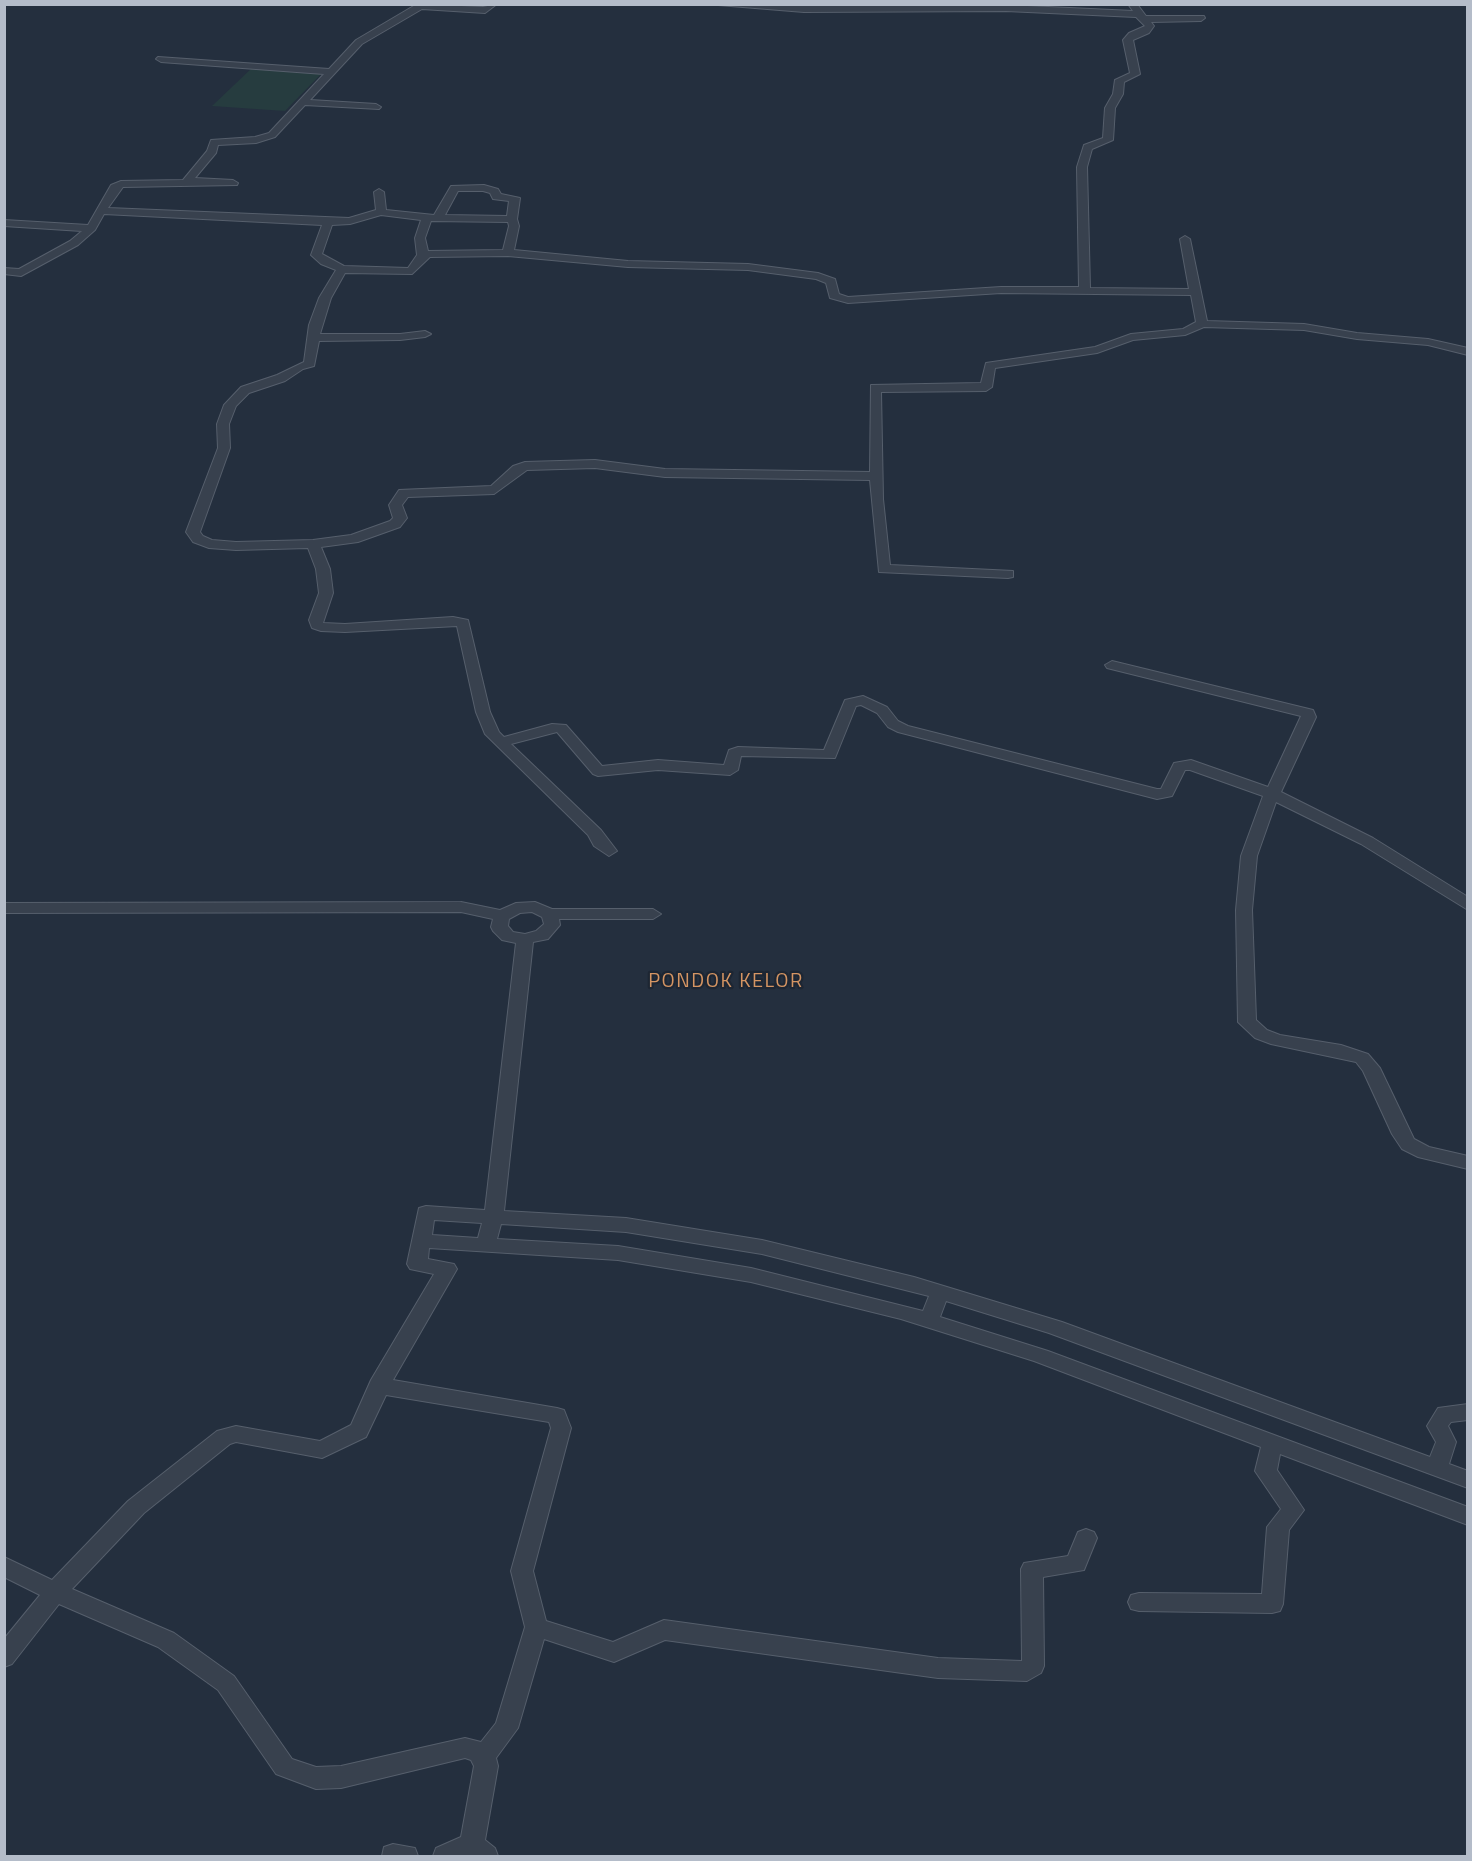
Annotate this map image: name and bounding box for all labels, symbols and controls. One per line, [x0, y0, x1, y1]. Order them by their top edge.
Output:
district label: PONDOK KELOR [648, 970, 804, 994]

